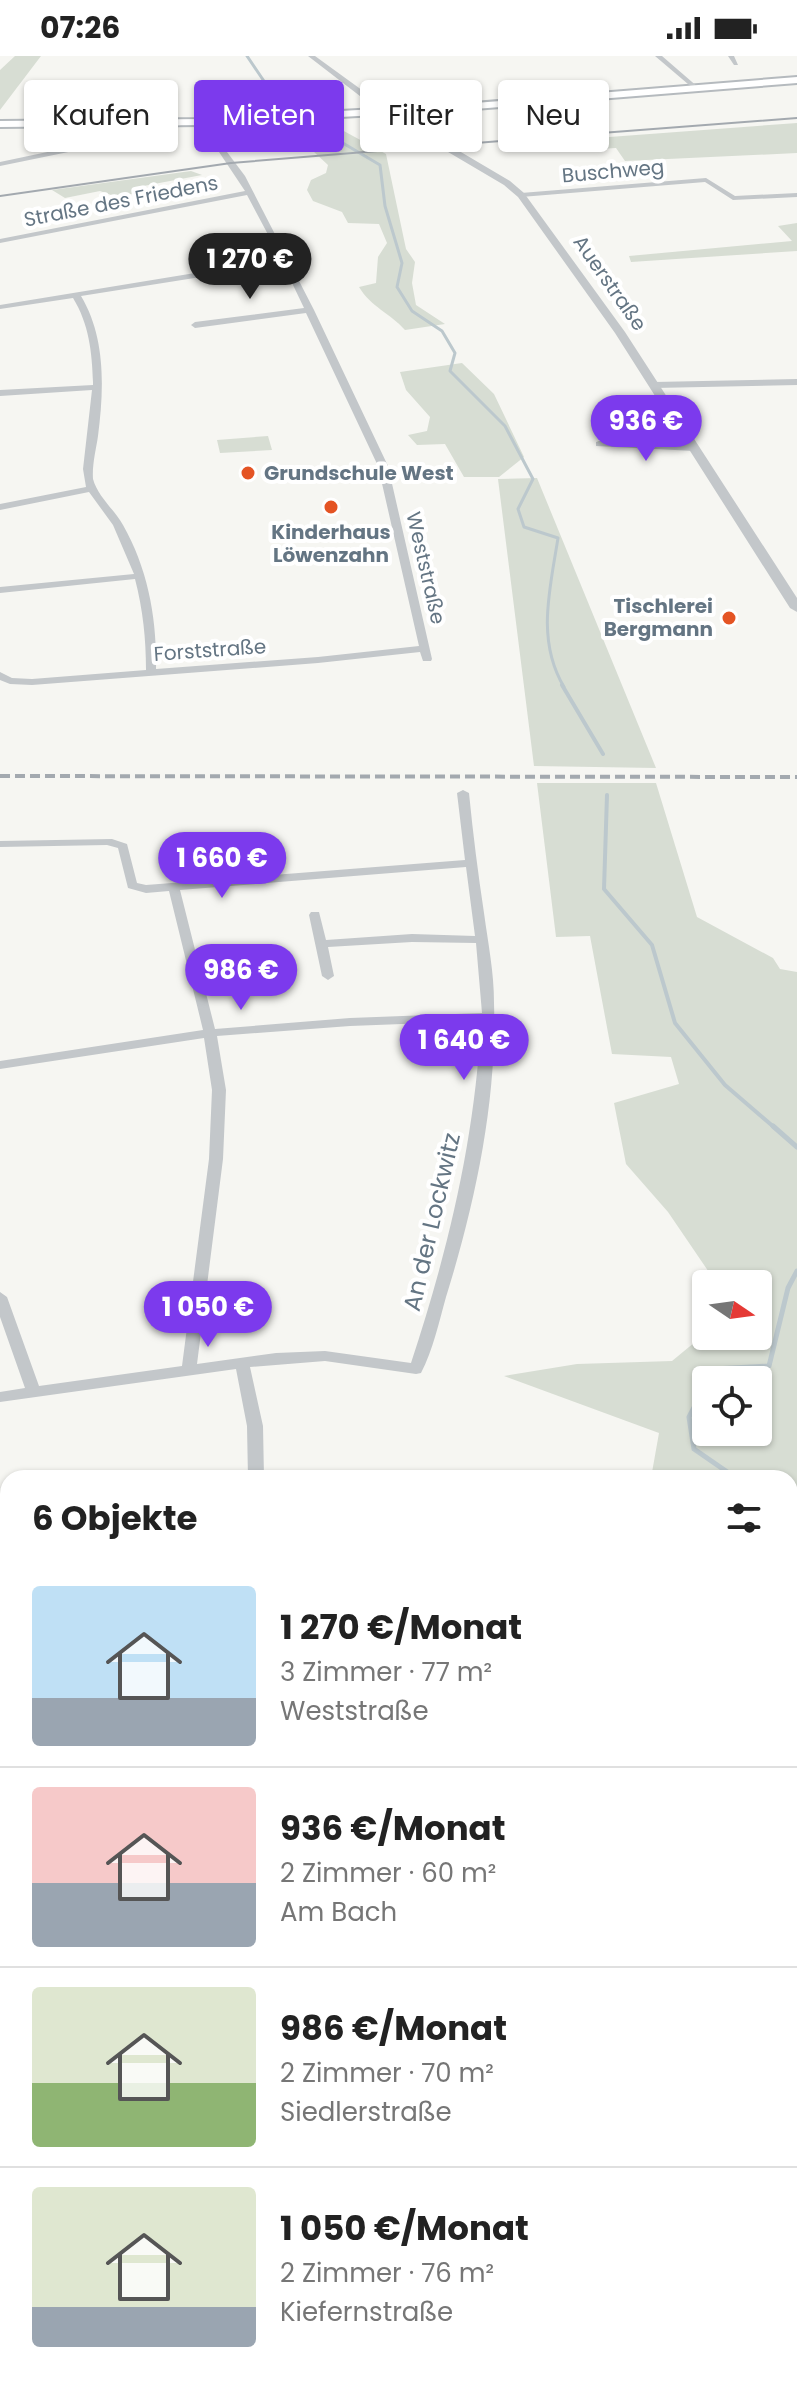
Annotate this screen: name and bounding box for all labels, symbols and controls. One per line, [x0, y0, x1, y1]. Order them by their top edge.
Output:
text: 07:26 [40, 6, 120, 49]
chip: Kaufen [24, 80, 178, 152]
chip: Mieten [194, 80, 344, 152]
chip: Filter [360, 80, 482, 152]
chip: Neu [498, 80, 609, 152]
street label: Buschweg [561, 153, 665, 189]
street label: Straße des Friedens [22, 168, 220, 234]
street label: Auerstraße [567, 230, 653, 336]
pin: 1 270 € [176, 233, 324, 301]
text: 1 270 € [206, 241, 294, 277]
pin: 936 € [590, 395, 702, 463]
text: 936 € [609, 403, 683, 439]
place label: Grundschule West [264, 459, 454, 487]
marker: Grundschule West [239, 464, 257, 482]
marker: Kinderhaus Löwenzahn [322, 498, 340, 516]
street label: Weststraße [399, 509, 453, 627]
place label: Kinderhaus Löwenzahn [271, 518, 391, 569]
place label: Tischlerei Bergmann [604, 592, 713, 643]
marker: Tischlerei Bergmann [720, 609, 738, 627]
street label: Forststraße [153, 632, 267, 668]
pin: 1 660 € [148, 832, 296, 900]
text: 1 660 € [176, 840, 268, 876]
pin: 986 € [185, 944, 297, 1012]
text: 986 € [203, 952, 279, 988]
pin: 1 640 € [390, 1014, 538, 1082]
text: 1 640 € [418, 1022, 510, 1058]
street label: An der Lockwitz [395, 1129, 468, 1314]
north arrow [692, 1270, 772, 1350]
map controls [692, 1270, 772, 1446]
pin: 1 050 € [134, 1281, 282, 1349]
text: 1 050 € [162, 1289, 254, 1325]
button: locate [692, 1366, 772, 1446]
text: 6 Objekte [32, 1494, 197, 1542]
icon: filters [722, 1496, 766, 1540]
text: 1 270 €/Monat [280, 1603, 522, 1651]
icon: home [96, 1618, 192, 1714]
text: 3 Zimmer · 77 m² [280, 1654, 492, 1690]
text: Weststraße [280, 1693, 429, 1729]
text: 936 €/Monat [280, 1804, 506, 1852]
icon: home [96, 1819, 192, 1915]
text: 2 Zimmer · 60 m² [280, 1855, 496, 1891]
text: Am Bach [280, 1894, 397, 1930]
text: 986 €/Monat [280, 2004, 507, 2052]
icon: home [96, 2019, 192, 2115]
text: 2 Zimmer · 70 m² [280, 2055, 494, 2091]
text: Siedlerstraße [280, 2094, 452, 2130]
text: 1 050 €/Monat [280, 2204, 529, 2252]
icon: home [96, 2219, 192, 2315]
text: 2 Zimmer · 76 m² [280, 2255, 494, 2291]
text: Kiefernstraße [280, 2294, 453, 2330]

